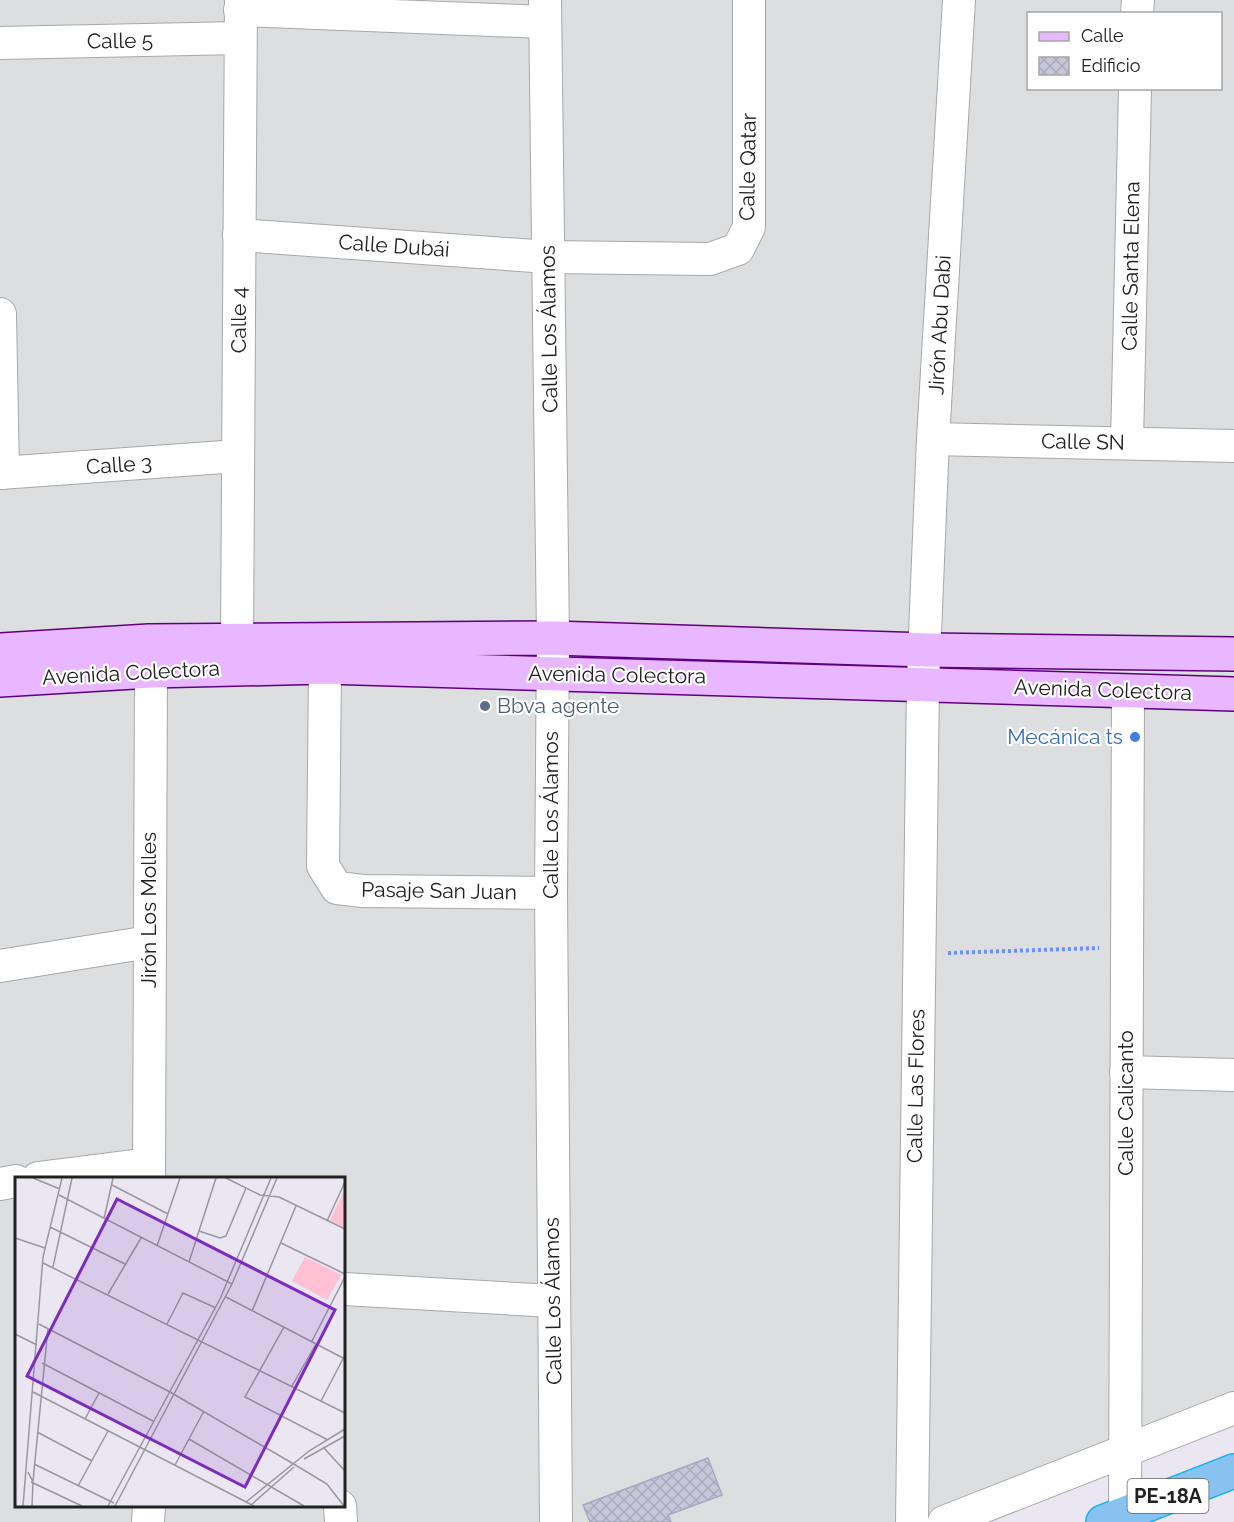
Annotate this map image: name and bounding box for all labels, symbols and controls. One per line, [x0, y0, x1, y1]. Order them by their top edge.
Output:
legend [1027, 12, 1222, 90]
text: Calle [1081, 25, 1124, 46]
street label: Calle 5 [87, 27, 153, 54]
text: Edificio [1081, 55, 1141, 76]
street label: Calle Qatar [734, 112, 761, 221]
street label: Calle Santa Elena [1117, 181, 1144, 351]
street label: Calle Dubái [338, 229, 450, 262]
street label: Calle Los Álamos [535, 245, 562, 413]
street label: Jirón Abu Dabi [923, 254, 956, 396]
street label: Calle 4 [226, 287, 251, 353]
street label: Calle SN [1041, 428, 1125, 455]
street label: Calle 3 [85, 450, 153, 479]
street label: Avenida Colectora [41, 655, 220, 690]
street label: Avenida Colectora [528, 660, 706, 689]
street label: Avenida Colectora [1014, 674, 1192, 705]
place label: Bbva agente [497, 693, 619, 718]
marker: Bbva agente [478, 699, 492, 713]
place label: Mecánica ts [1007, 724, 1123, 749]
marker: Mecánica ts [1128, 730, 1142, 744]
street label: Calle Los Álamos [538, 731, 563, 899]
street label: Jirón Los Molles [136, 832, 161, 988]
street label: Pasaje San Juan [361, 877, 517, 904]
street label: Calle Las Flores [902, 1009, 929, 1163]
street label: Calle Calicanto [1113, 1030, 1138, 1176]
inset map [15, 1177, 345, 1507]
street label: Calle Los Álamos [539, 1217, 566, 1385]
road number: PE-18A [1128, 1479, 1208, 1513]

